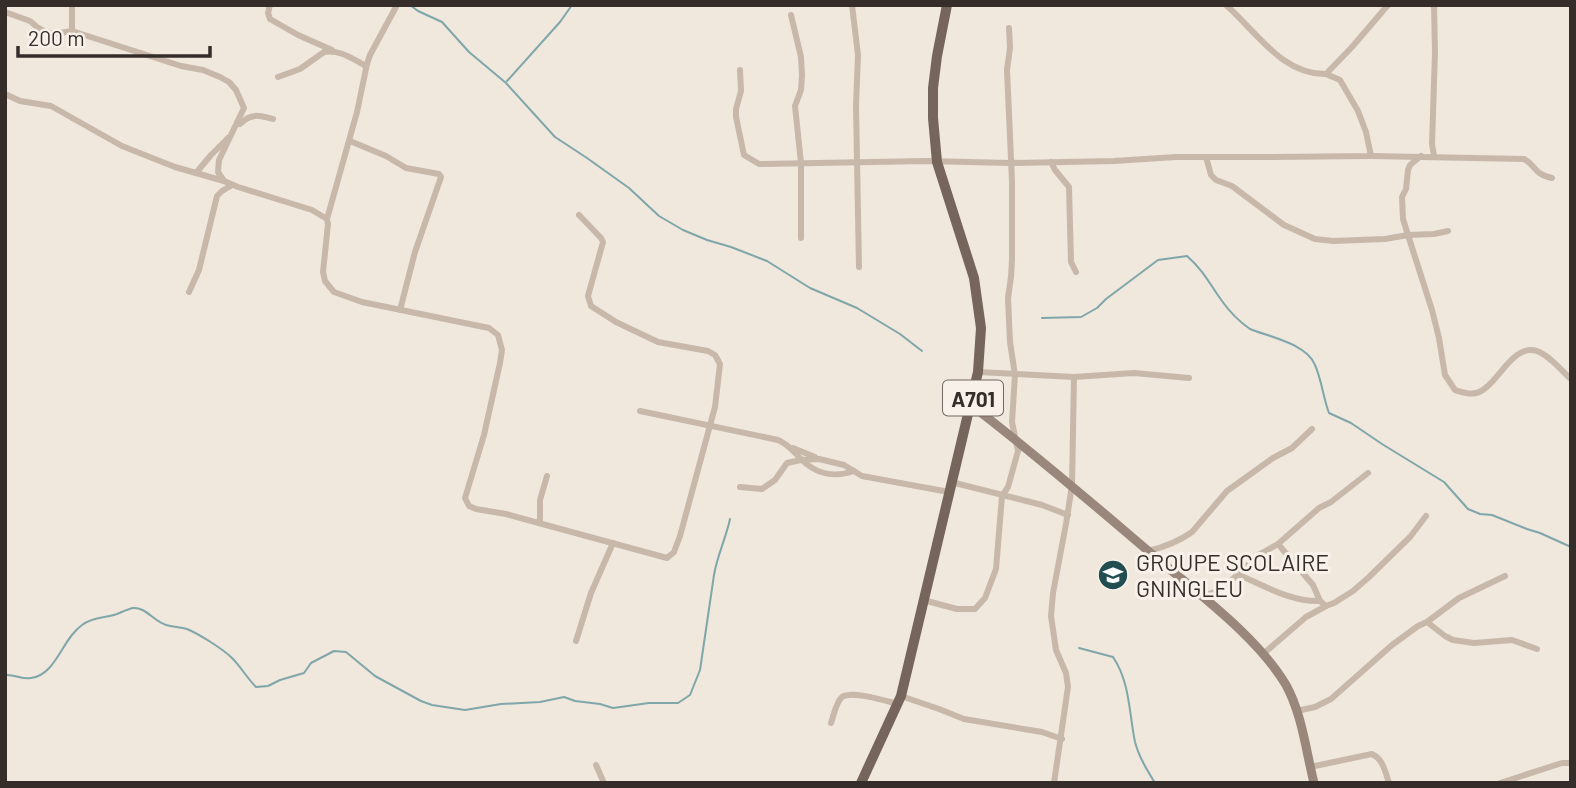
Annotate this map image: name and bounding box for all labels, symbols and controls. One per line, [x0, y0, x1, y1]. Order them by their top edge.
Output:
scale bar [18, 14, 210, 58]
text: 200 m [28, 25, 85, 50]
road number: A701 [943, 380, 1003, 416]
place label: GROUPE SCOLAIRE GNINGLEU [1136, 548, 1329, 602]
school or university icon: GROUPE SCOLAIRE GNINGLEU [1096, 558, 1130, 592]

